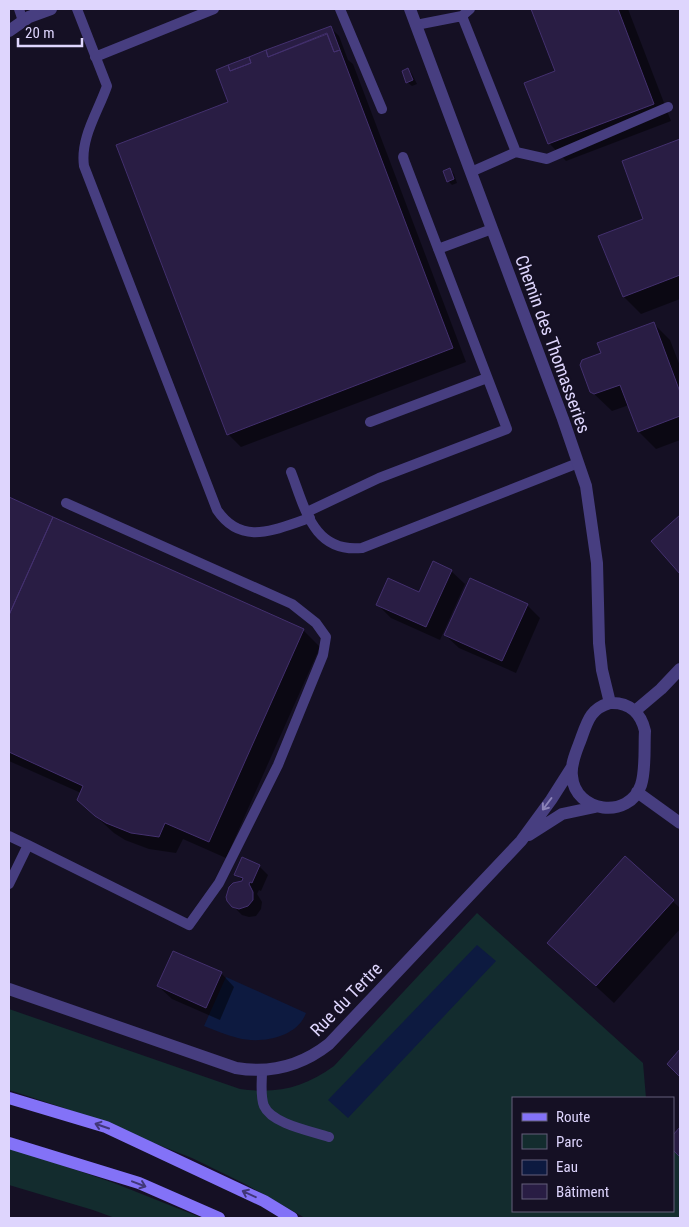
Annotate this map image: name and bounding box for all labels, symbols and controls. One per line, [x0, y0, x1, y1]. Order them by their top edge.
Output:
scale bar [18, 15, 81, 47]
text: 20 m [25, 24, 55, 42]
street label: Chemin des Thomasseries [511, 252, 595, 436]
one-way arrow [542, 797, 552, 811]
street label: Rue du Tertre [306, 958, 386, 1040]
legend [512, 1097, 674, 1212]
text: Route [556, 1108, 590, 1126]
one-way arrow [95, 1121, 110, 1130]
text: Parc [556, 1133, 583, 1151]
text: Eau [556, 1158, 578, 1176]
one-way arrow [131, 1180, 146, 1189]
text: Bâtiment [556, 1183, 609, 1201]
one-way arrow [242, 1189, 257, 1199]

